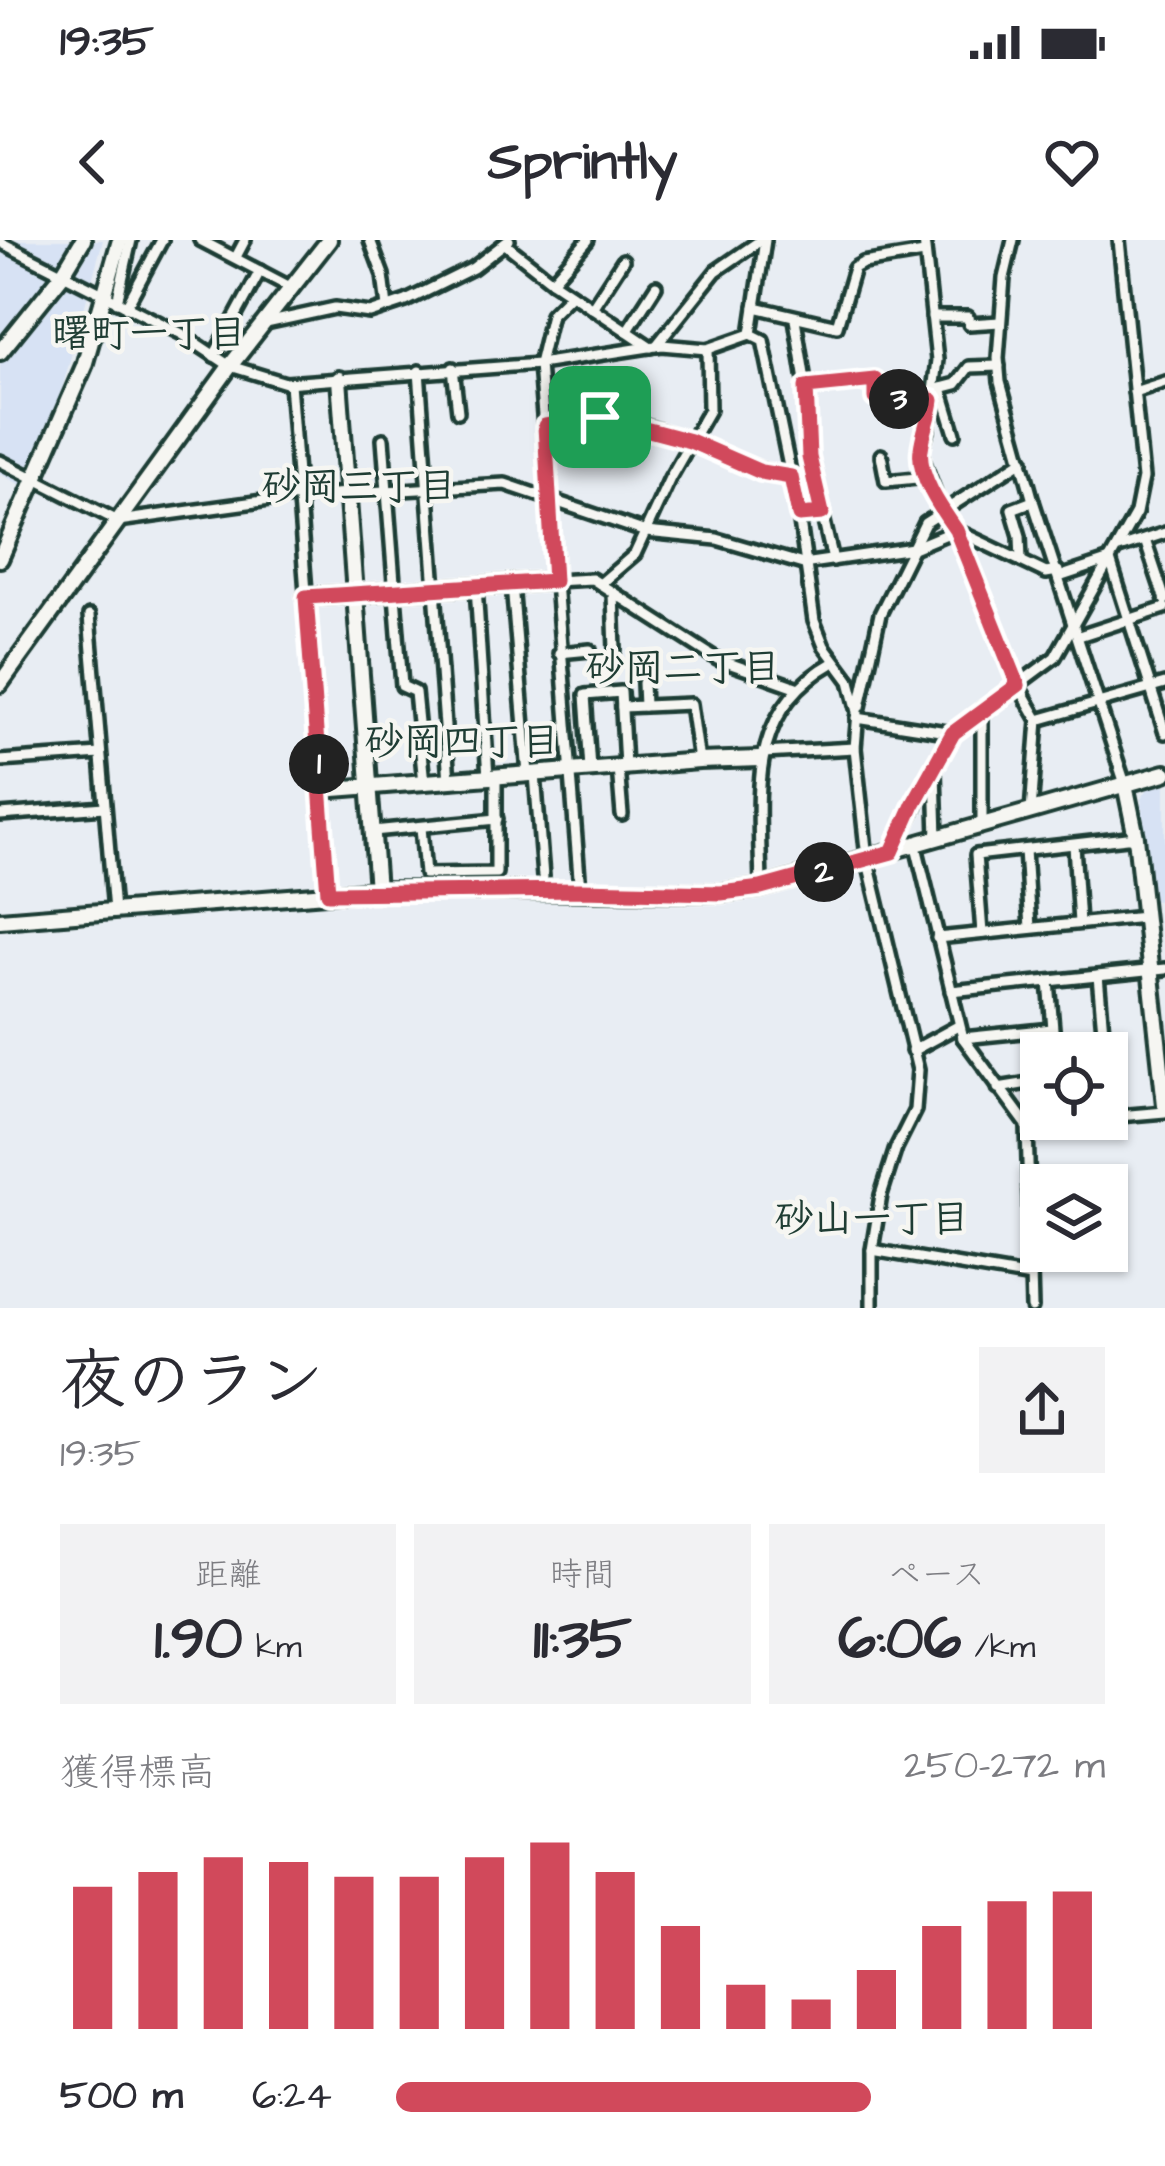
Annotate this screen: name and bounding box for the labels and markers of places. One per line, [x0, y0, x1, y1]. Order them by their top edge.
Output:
pin [549, 366, 651, 468]
pin: 3 [869, 369, 929, 429]
pin: 1 [289, 734, 349, 794]
pin: 2 [794, 842, 854, 902]

